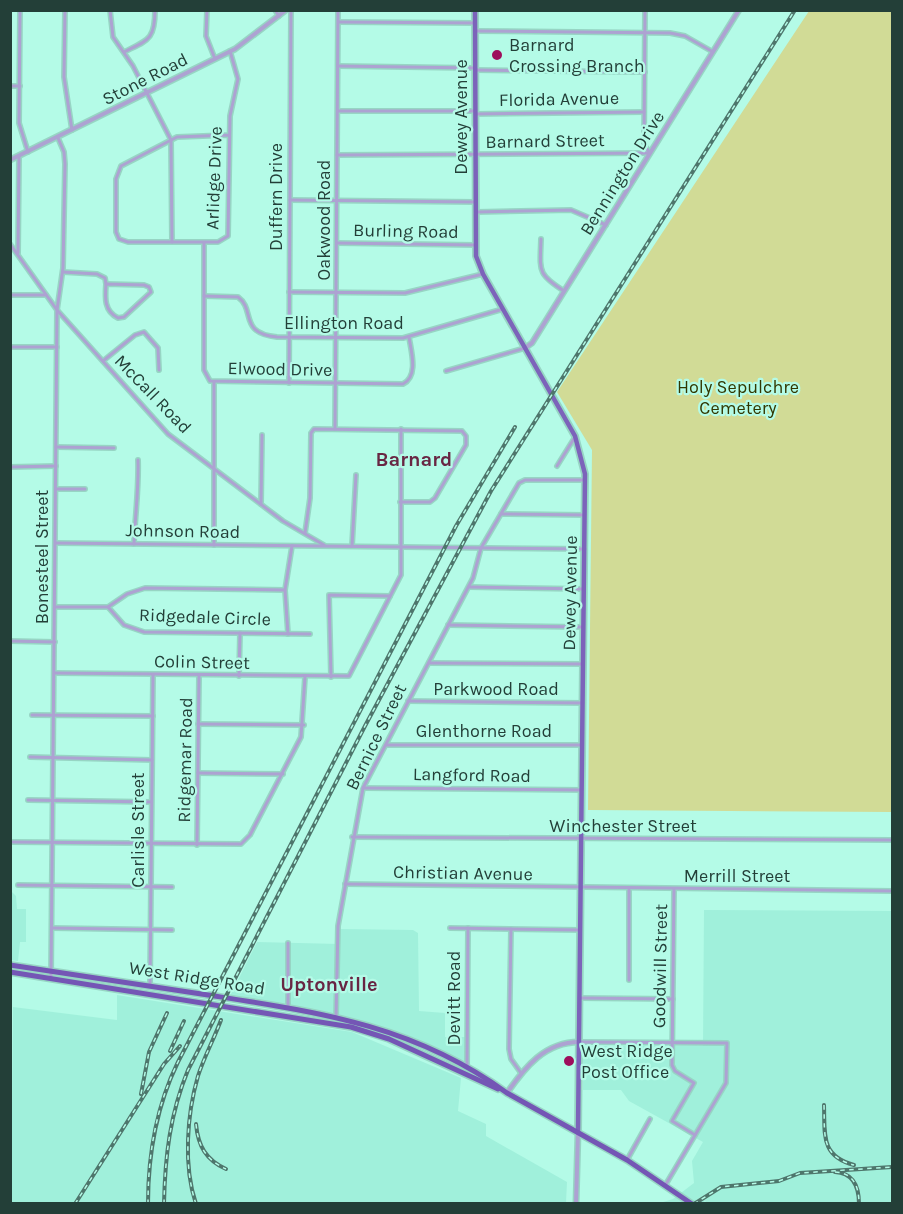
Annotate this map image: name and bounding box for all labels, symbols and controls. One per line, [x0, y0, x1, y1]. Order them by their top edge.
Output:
place label: Barnard Crossing Branch [509, 34, 645, 77]
street label: Stone Road [98, 48, 192, 110]
marker: Barnard Crossing Branch [490, 48, 504, 62]
street label: Dewey Avenue [450, 59, 472, 175]
street label: Florida Avenue [499, 87, 619, 111]
street label: Bennington Drive [575, 107, 669, 239]
street label: Arlidge Drive [201, 126, 227, 230]
street label: Barnard Street [485, 129, 605, 153]
street label: Duffern Drive [265, 143, 287, 251]
street label: Oakwood Road [313, 160, 335, 280]
street label: Burling Road [353, 219, 459, 243]
street label: Ellington Road [284, 312, 404, 334]
street label: McCall Road [110, 350, 196, 438]
street label: Elwood Drive [227, 357, 333, 381]
park label: Holy Sepulchre Cemetery [677, 376, 799, 419]
district label: Barnard [376, 448, 452, 471]
street label: Bonesteel Street [31, 489, 53, 624]
street label: Johnson Road [125, 519, 241, 543]
street label: Dewey Avenue [558, 535, 582, 651]
street label: Ridgedale Circle [139, 604, 271, 630]
street label: Colin Street [154, 650, 250, 674]
street label: Parkwood Road [433, 678, 559, 700]
street label: Bernice Street [341, 680, 411, 794]
street label: Ridgemar Road [173, 697, 197, 823]
street label: Glenthorne Road [416, 720, 552, 742]
street label: Langford Road [413, 763, 531, 787]
street label: Carlisle Street [127, 772, 149, 888]
street label: Winchester Street [549, 815, 697, 837]
street label: Christian Avenue [393, 861, 533, 885]
street label: Merrill Street [684, 865, 791, 887]
street label: Goodwill Street [648, 904, 672, 1028]
street label: Devitt Road [443, 951, 465, 1045]
street label: West Ridge Road [127, 956, 267, 1000]
district label: Uptonville [280, 973, 378, 996]
place label: West Ridge Post Office [581, 1040, 673, 1083]
marker: West Ridge Post Office [562, 1054, 576, 1068]

